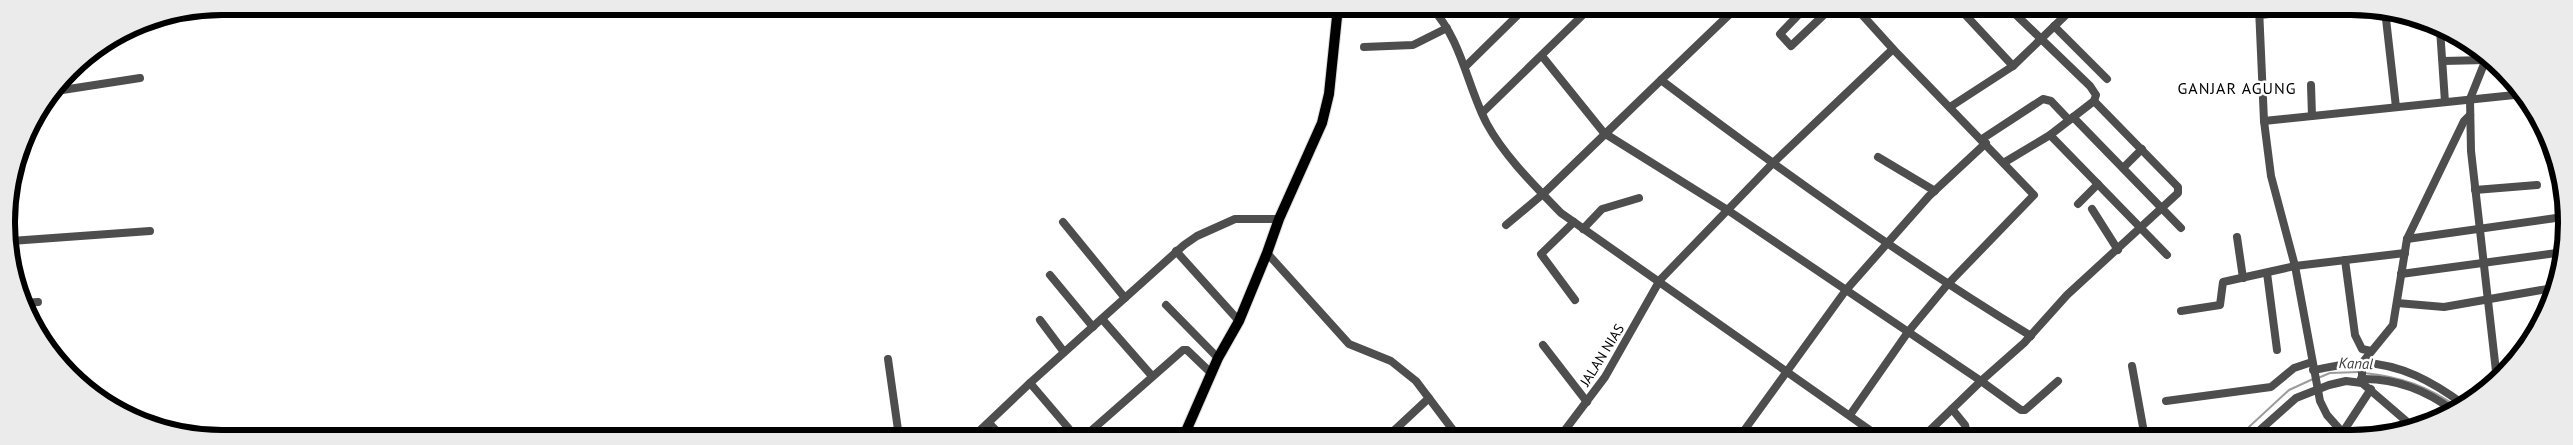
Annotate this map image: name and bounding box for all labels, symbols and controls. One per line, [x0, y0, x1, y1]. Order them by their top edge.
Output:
district label: GANJAR AGUNG [2178, 78, 2296, 98]
street label: JALAN NIAS [1575, 321, 1628, 390]
water label: Kanal [2338, 353, 2374, 373]

